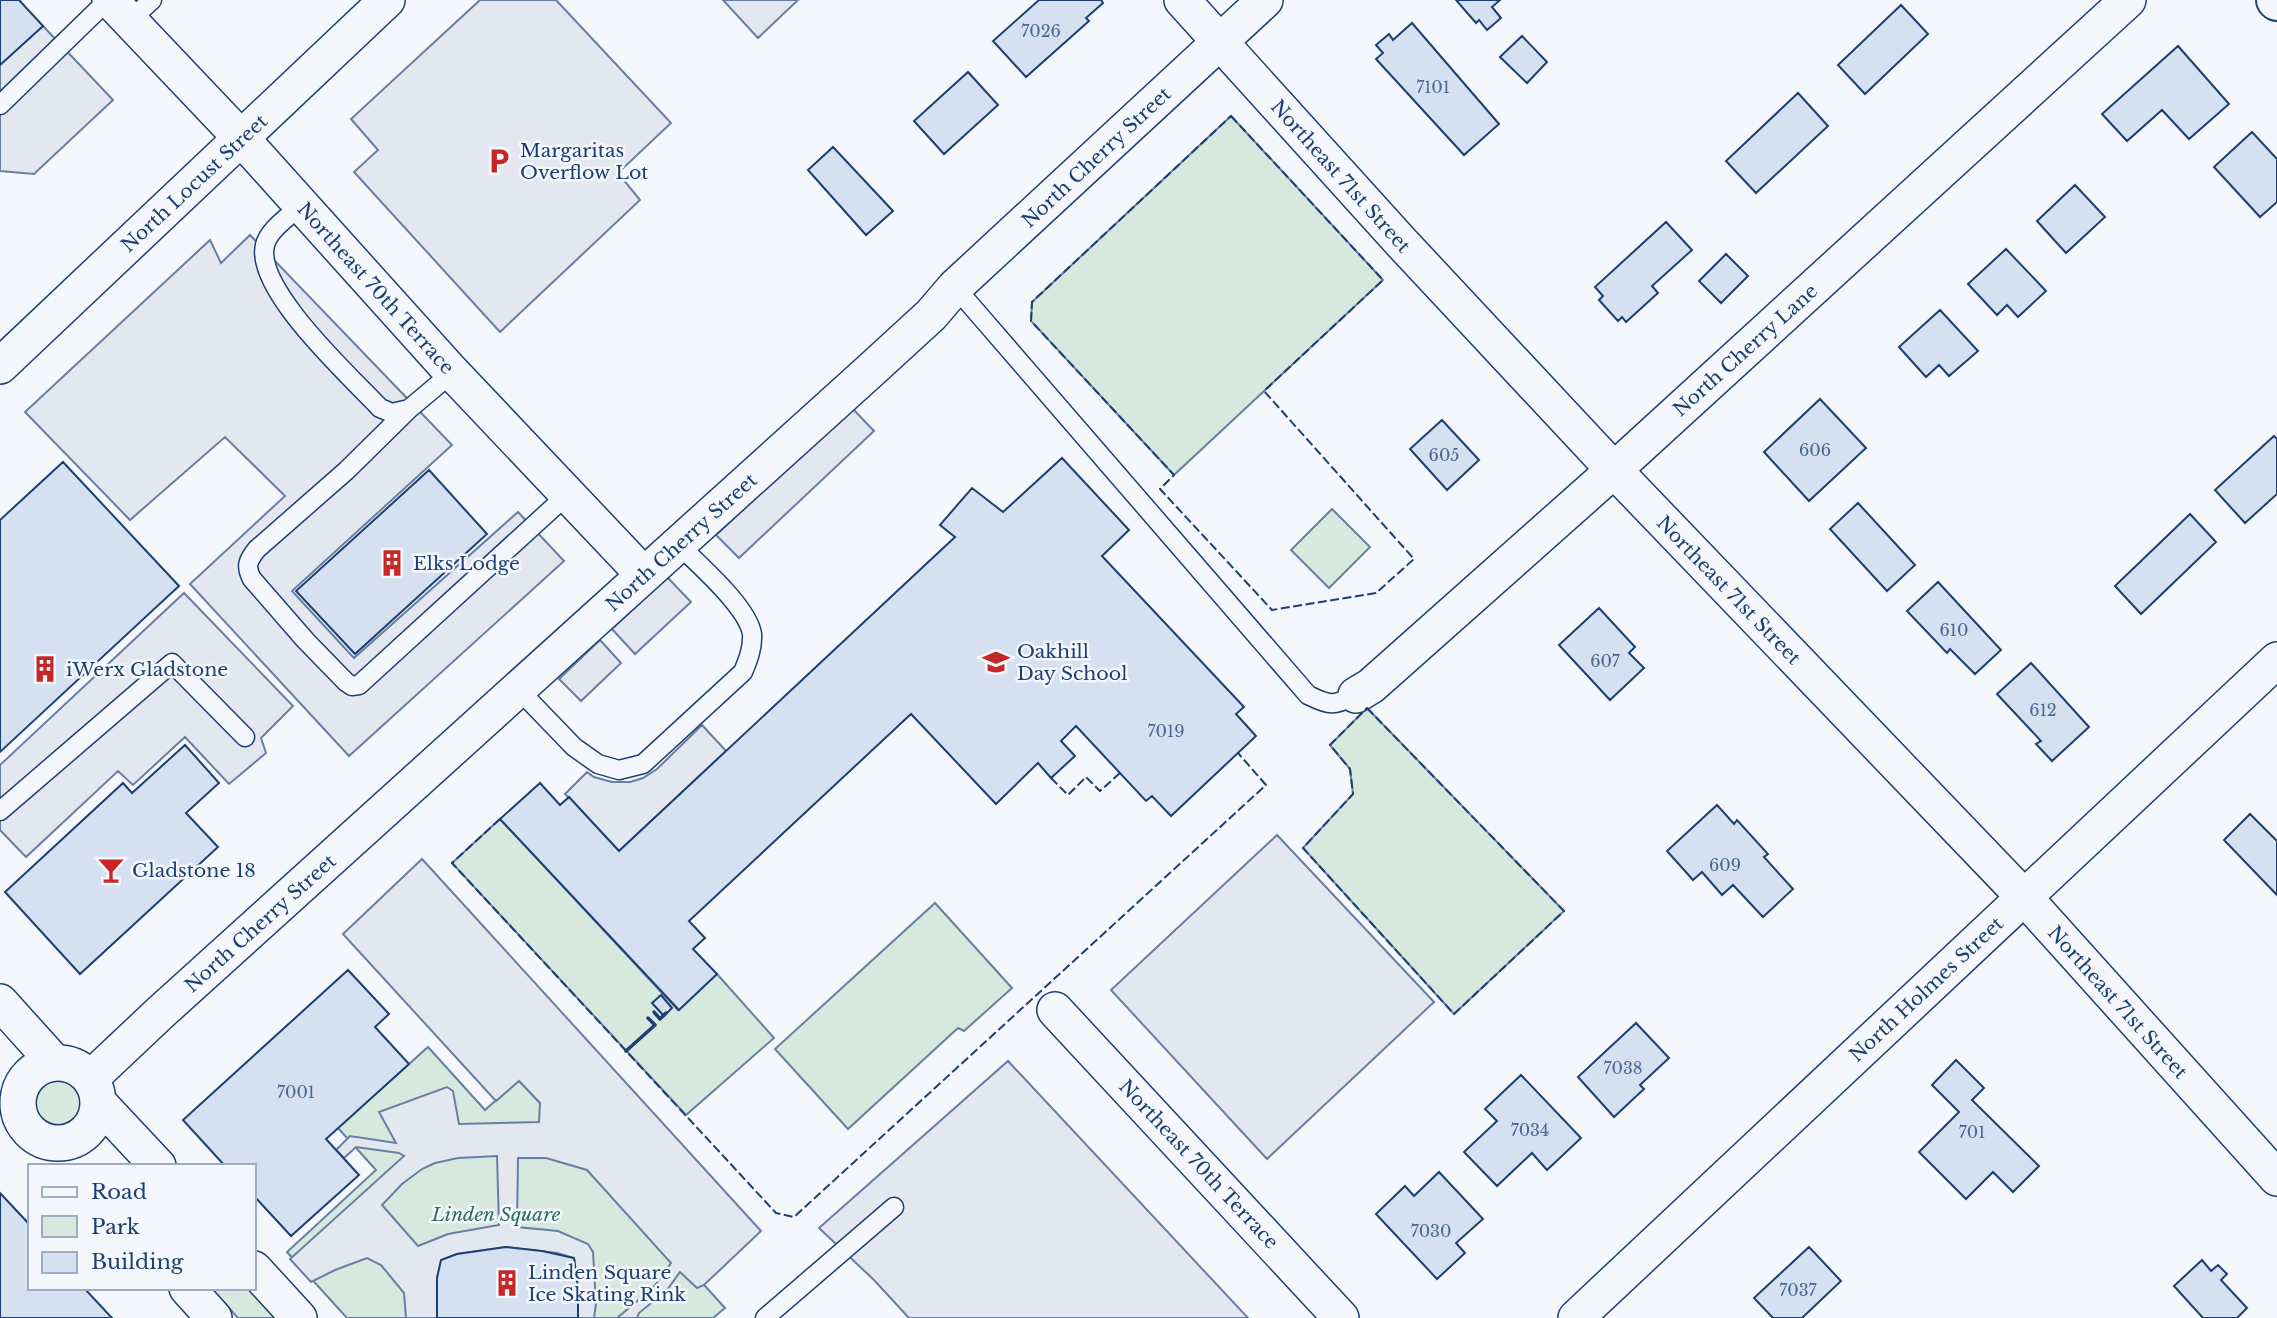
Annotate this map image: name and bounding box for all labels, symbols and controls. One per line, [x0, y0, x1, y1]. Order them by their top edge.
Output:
house number: 7026 [1021, 21, 1061, 41]
house number: 7101 [1416, 77, 1450, 97]
street label: North Cherry Street [1017, 82, 1176, 232]
street label: Northeast 71st Street [1266, 95, 1416, 258]
street label: North Locust Street [117, 109, 273, 257]
place label: Margaritas Overflow Lot [520, 139, 649, 184]
parking icon: Margaritas Overflow Lot [484, 146, 514, 176]
street label: Northeast 70th Terrace [292, 198, 459, 379]
street label: North Cherry Lane [1668, 279, 1822, 421]
house number: 606 [1799, 440, 1831, 460]
house number: 605 [1429, 445, 1459, 465]
street label: North Cherry Street [601, 468, 762, 616]
street label: Northeast 71st Street [1652, 511, 1806, 670]
building icon: Elks Lodge [377, 548, 407, 578]
place label: Elks Lodge [413, 552, 520, 575]
house number: 610 [1940, 620, 1968, 640]
place label: Oakhill Day School [1017, 640, 1127, 685]
school or university icon: Oakhill Day School [981, 647, 1011, 677]
house number: 607 [1590, 651, 1621, 671]
building icon: iWerx Gladstone [30, 654, 60, 684]
place label: iWerx Gladstone [66, 658, 228, 681]
house number: 612 [2029, 700, 2057, 720]
house number: 7019 [1148, 721, 1184, 741]
street label: North Cherry Street [180, 849, 341, 997]
bar icon: Gladstone 18 [96, 855, 126, 885]
house number: 609 [1709, 855, 1741, 875]
place label: Gladstone 18 [132, 859, 256, 882]
street label: North Holmes Street [1845, 912, 2009, 1067]
street label: Northeast 71st Street [2043, 921, 2193, 1084]
house number: 7038 [1603, 1058, 1643, 1078]
street label: Northeast 70th Terrace [1114, 1075, 1283, 1254]
house number: 7001 [277, 1082, 315, 1102]
house number: 7034 [1511, 1120, 1549, 1140]
house number: 701 [1959, 1122, 1985, 1142]
legend [28, 1164, 256, 1290]
text: Road [91, 1179, 147, 1205]
park label: Linden Square [431, 1203, 561, 1226]
text: Park [91, 1214, 140, 1240]
house number: 7030 [1411, 1221, 1451, 1241]
text: Building [91, 1249, 184, 1275]
place label: Linden Square Ice Skating Rink [528, 1261, 686, 1306]
building icon: Linden Square Ice Skating Rink [492, 1268, 522, 1298]
house number: 7037 [1779, 1280, 1818, 1300]

